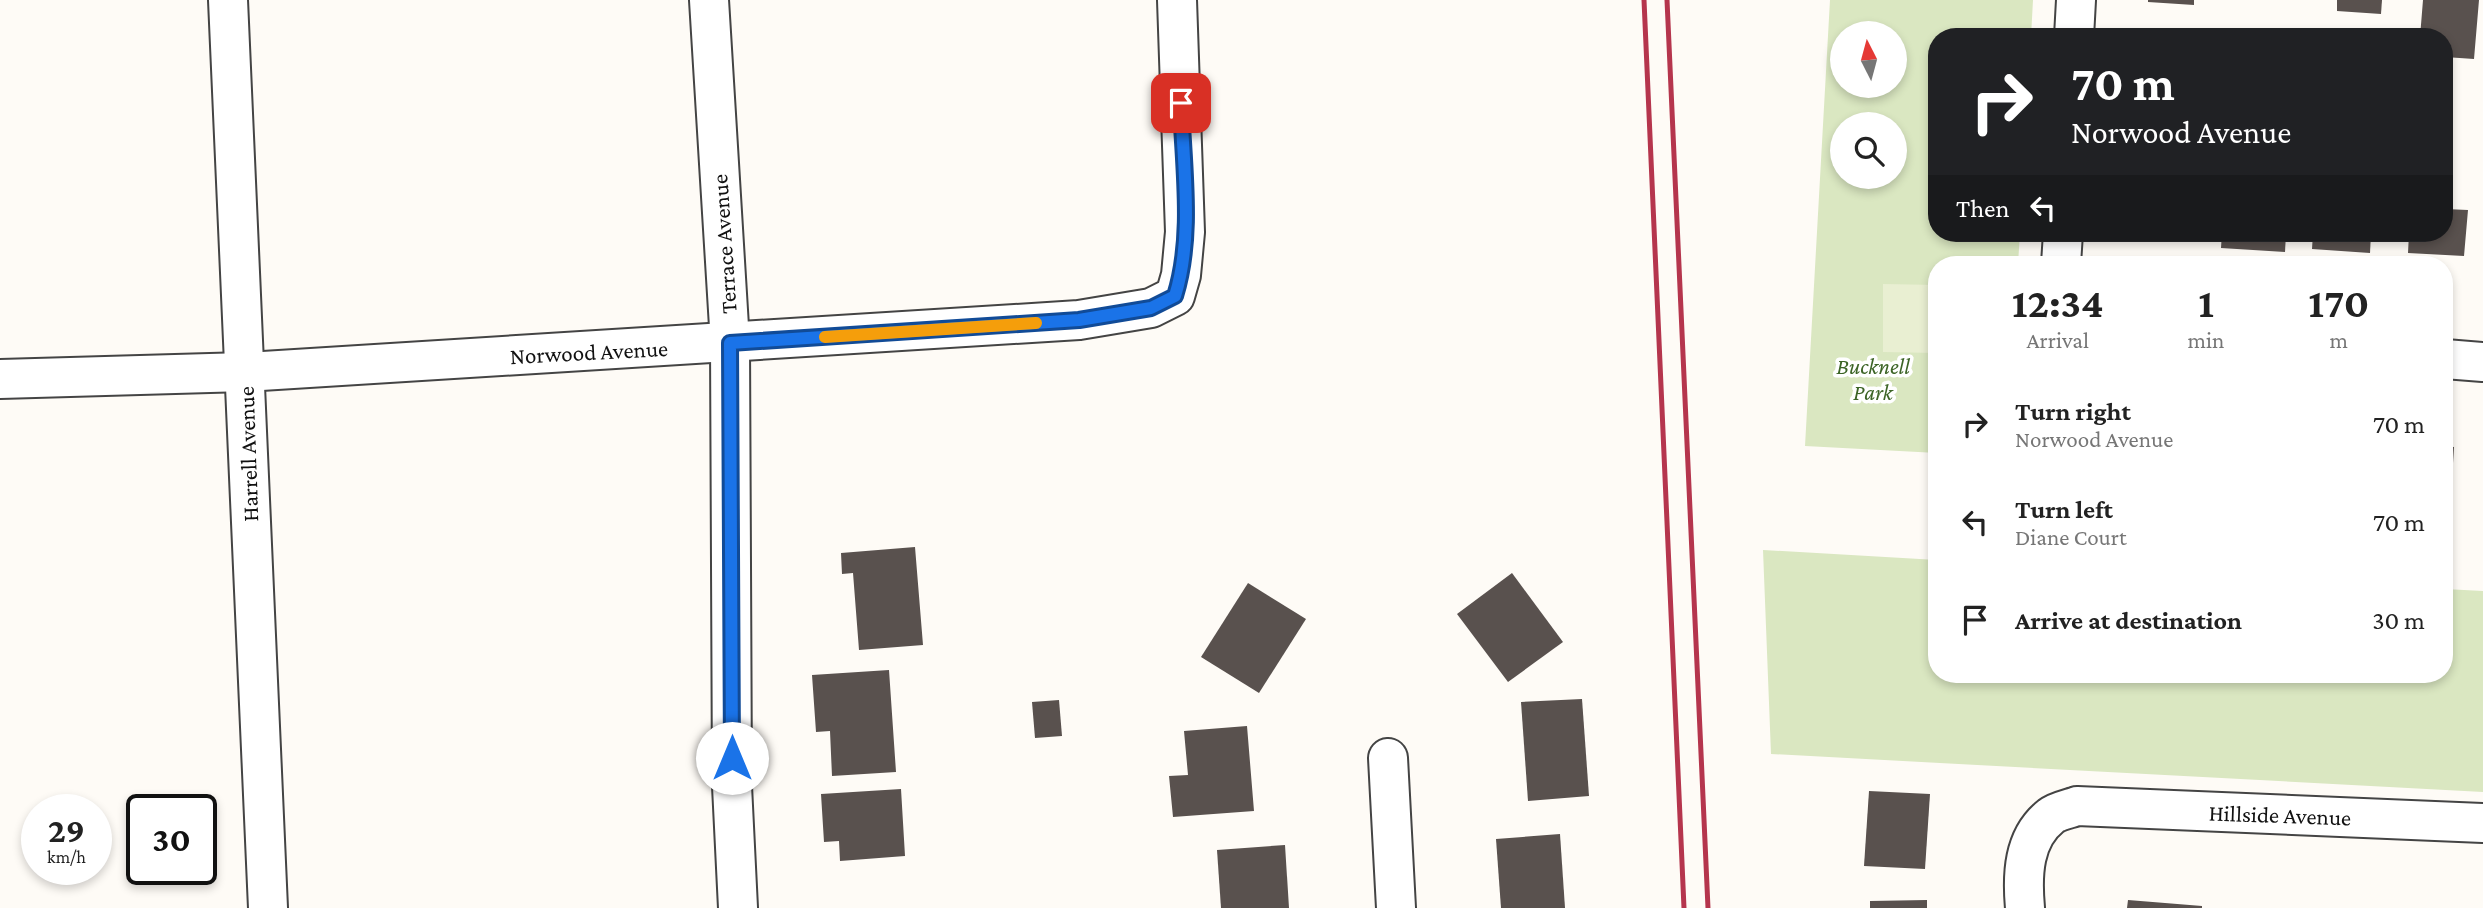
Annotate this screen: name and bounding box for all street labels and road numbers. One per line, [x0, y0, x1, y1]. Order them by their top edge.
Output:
street label: Terrace Avenue [706, 173, 742, 315]
street label: Norwood Avenue [509, 335, 669, 369]
street label: Harrell Avenue [233, 386, 263, 522]
street label: Hillside Avenue [2208, 800, 2352, 830]

